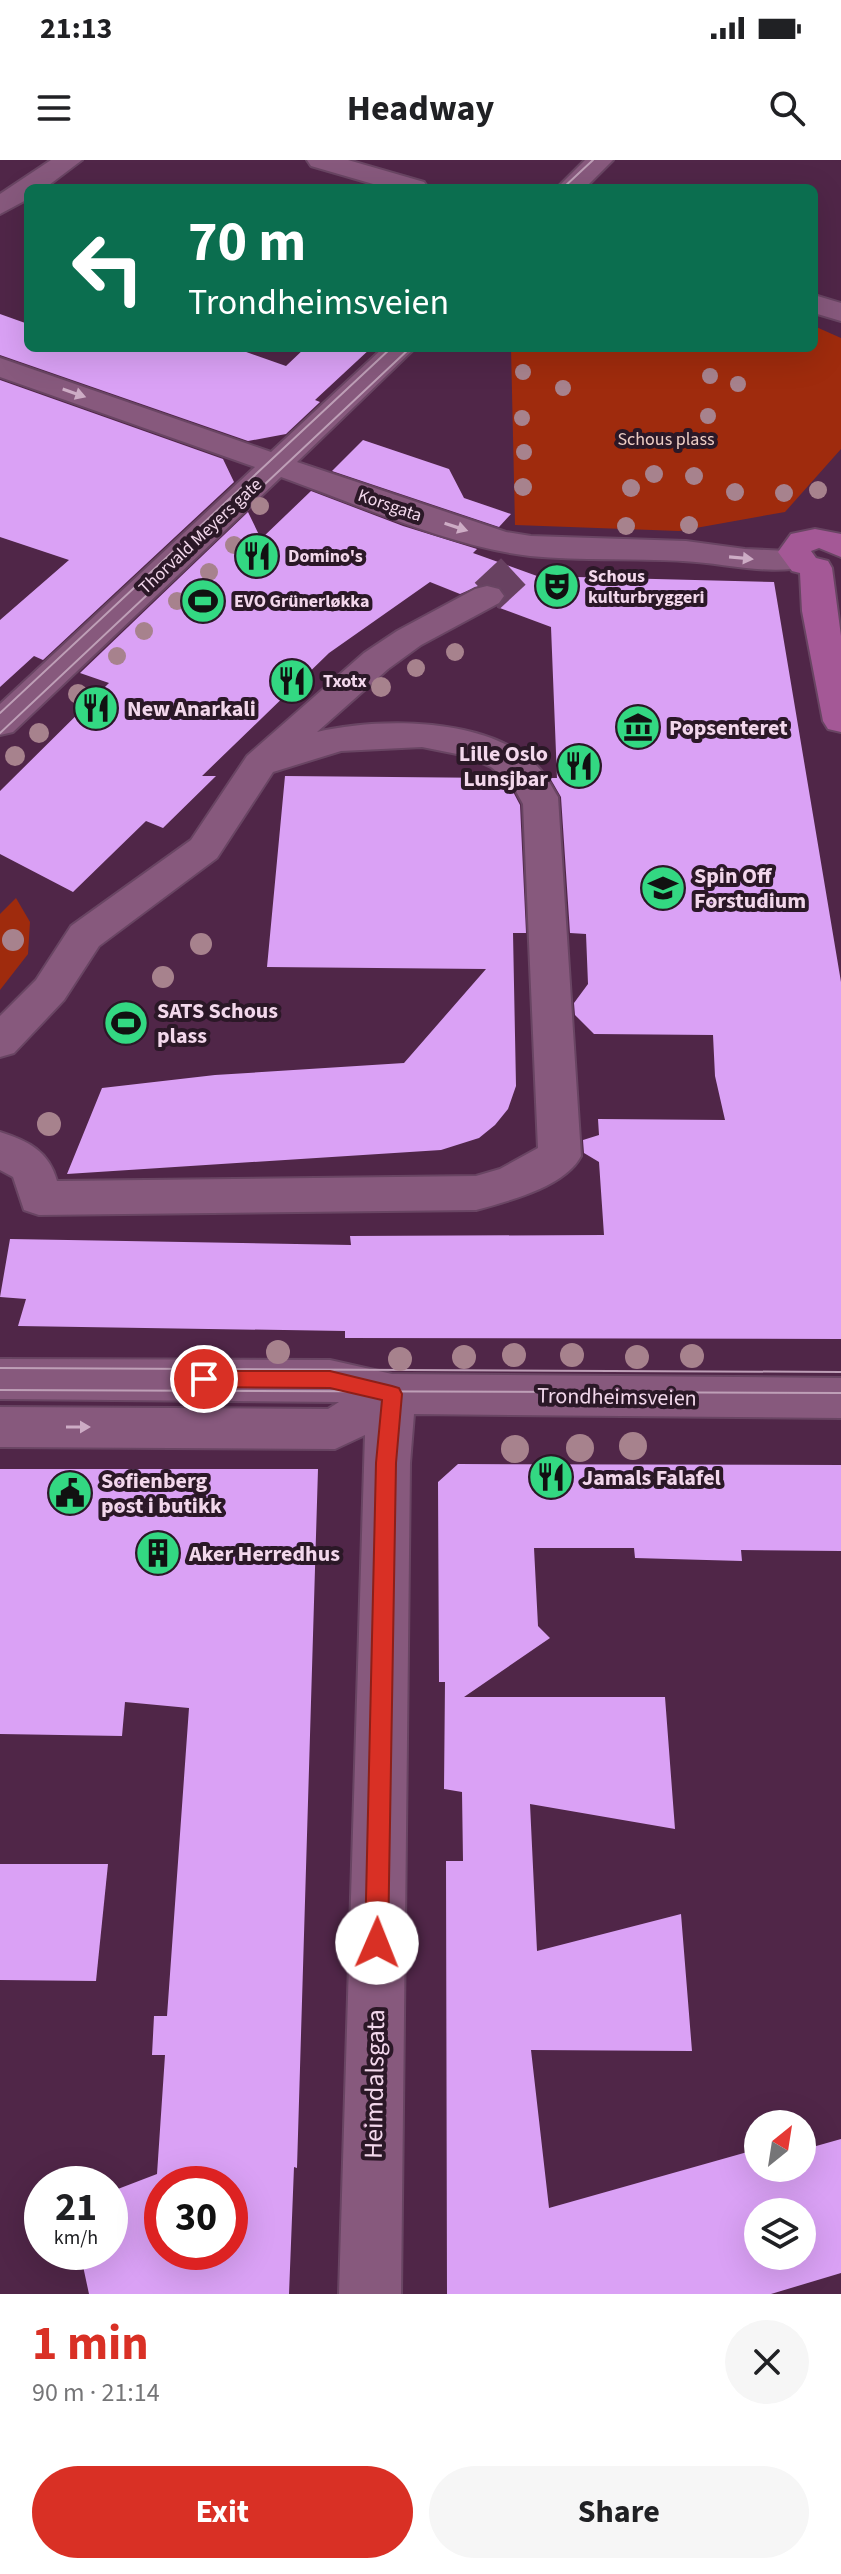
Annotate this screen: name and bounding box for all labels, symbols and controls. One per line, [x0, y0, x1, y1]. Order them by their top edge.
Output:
text: 21:13 [40, 7, 112, 50]
text: Headway [347, 83, 494, 134]
icon: menu [32, 86, 76, 130]
icon: search [765, 86, 809, 130]
text: 70 m [188, 203, 306, 282]
icon: left [56, 216, 160, 320]
text: Trondheimsveien [188, 277, 449, 328]
one-way arrow [62, 387, 86, 400]
park label: Schous plass [617, 427, 715, 452]
street label: Thorvald Meyers gate [133, 473, 268, 600]
street label: Korsgata [354, 483, 425, 528]
one-way arrow [444, 522, 468, 534]
restaurant icon: Domino's [233, 532, 281, 580]
place label: Domino's [288, 544, 363, 569]
one-way arrow [729, 551, 754, 564]
theatre icon: Schous kulturbryggeri [533, 562, 581, 610]
place label: Schous kulturbryggeri [588, 564, 705, 610]
sports icon: EVO Grünerløkka [179, 577, 227, 625]
place label: EVO Grünerløkka [234, 589, 369, 614]
restaurant icon: Txotx [268, 657, 316, 705]
place label: Txotx [323, 669, 367, 694]
restaurant icon: New Anarkali [72, 684, 120, 732]
place label: New Anarkali [127, 693, 256, 725]
museum icon: Popsenteret [614, 703, 662, 751]
place label: Popsenteret [669, 712, 788, 744]
place label: Lille Oslo Lunsjbar [459, 738, 548, 795]
restaurant icon: Lille Oslo Lunsjbar [555, 742, 603, 790]
place label: Spin Off Forstudium [694, 860, 806, 917]
school or university icon: Spin Off Forstudium [639, 864, 687, 912]
place label: SATS Schous plass [157, 995, 278, 1052]
sports icon: SATS Schous plass [102, 999, 150, 1047]
pin [170, 1345, 238, 1413]
icon: arrive [182, 1357, 226, 1401]
street label: Trondheimsveien [537, 1380, 697, 1414]
one-way arrow [66, 1421, 91, 1433]
restaurant icon: Jamals Falafel [527, 1453, 575, 1501]
place label: Jamals Falafel [582, 1462, 722, 1494]
place label: Sofienberg post i butikk [101, 1465, 222, 1522]
public building icon: Sofienberg post i butikk [46, 1469, 94, 1517]
building icon: Aker Herredhus [134, 1529, 182, 1577]
place label: Aker Herredhus [188, 1538, 340, 1570]
position arrow [335, 1901, 419, 1985]
street label: Heimdalsgata [355, 2009, 394, 2159]
north arrow [744, 2110, 816, 2182]
map controls [744, 2110, 816, 2270]
speed limit sign: 30 [144, 2166, 248, 2270]
text: 21 [55, 2179, 97, 2236]
button: layers [744, 2198, 816, 2270]
text: km/h [54, 2224, 98, 2252]
text: 1 min [32, 2310, 149, 2378]
button: close [725, 2320, 809, 2404]
text: 90 m · 21:14 [32, 2374, 160, 2411]
button: Exit [32, 2466, 413, 2558]
button: Share [429, 2466, 809, 2558]

